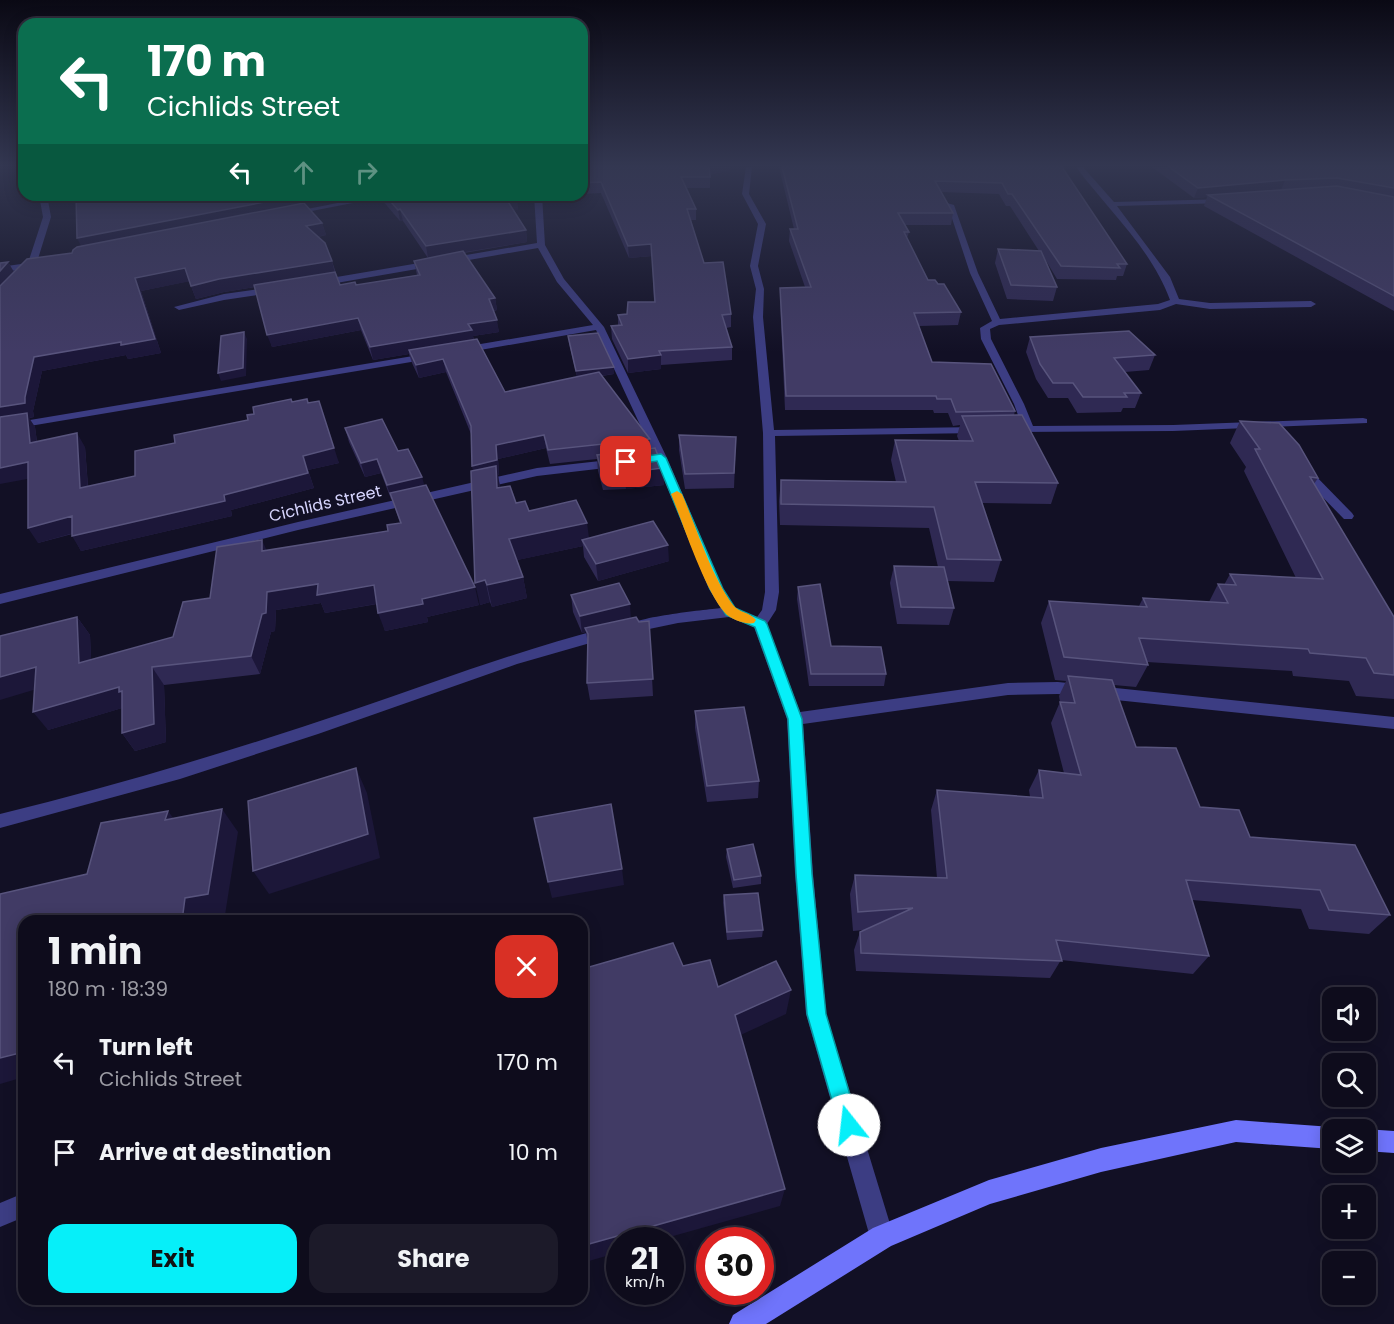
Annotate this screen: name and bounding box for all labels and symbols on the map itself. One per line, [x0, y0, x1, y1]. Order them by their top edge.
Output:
pin [600, 436, 651, 487]
street label: Cichlids Street [267, 479, 384, 528]
position arrow [817, 1093, 881, 1157]
speed limit sign: 30 [696, 1227, 774, 1305]

